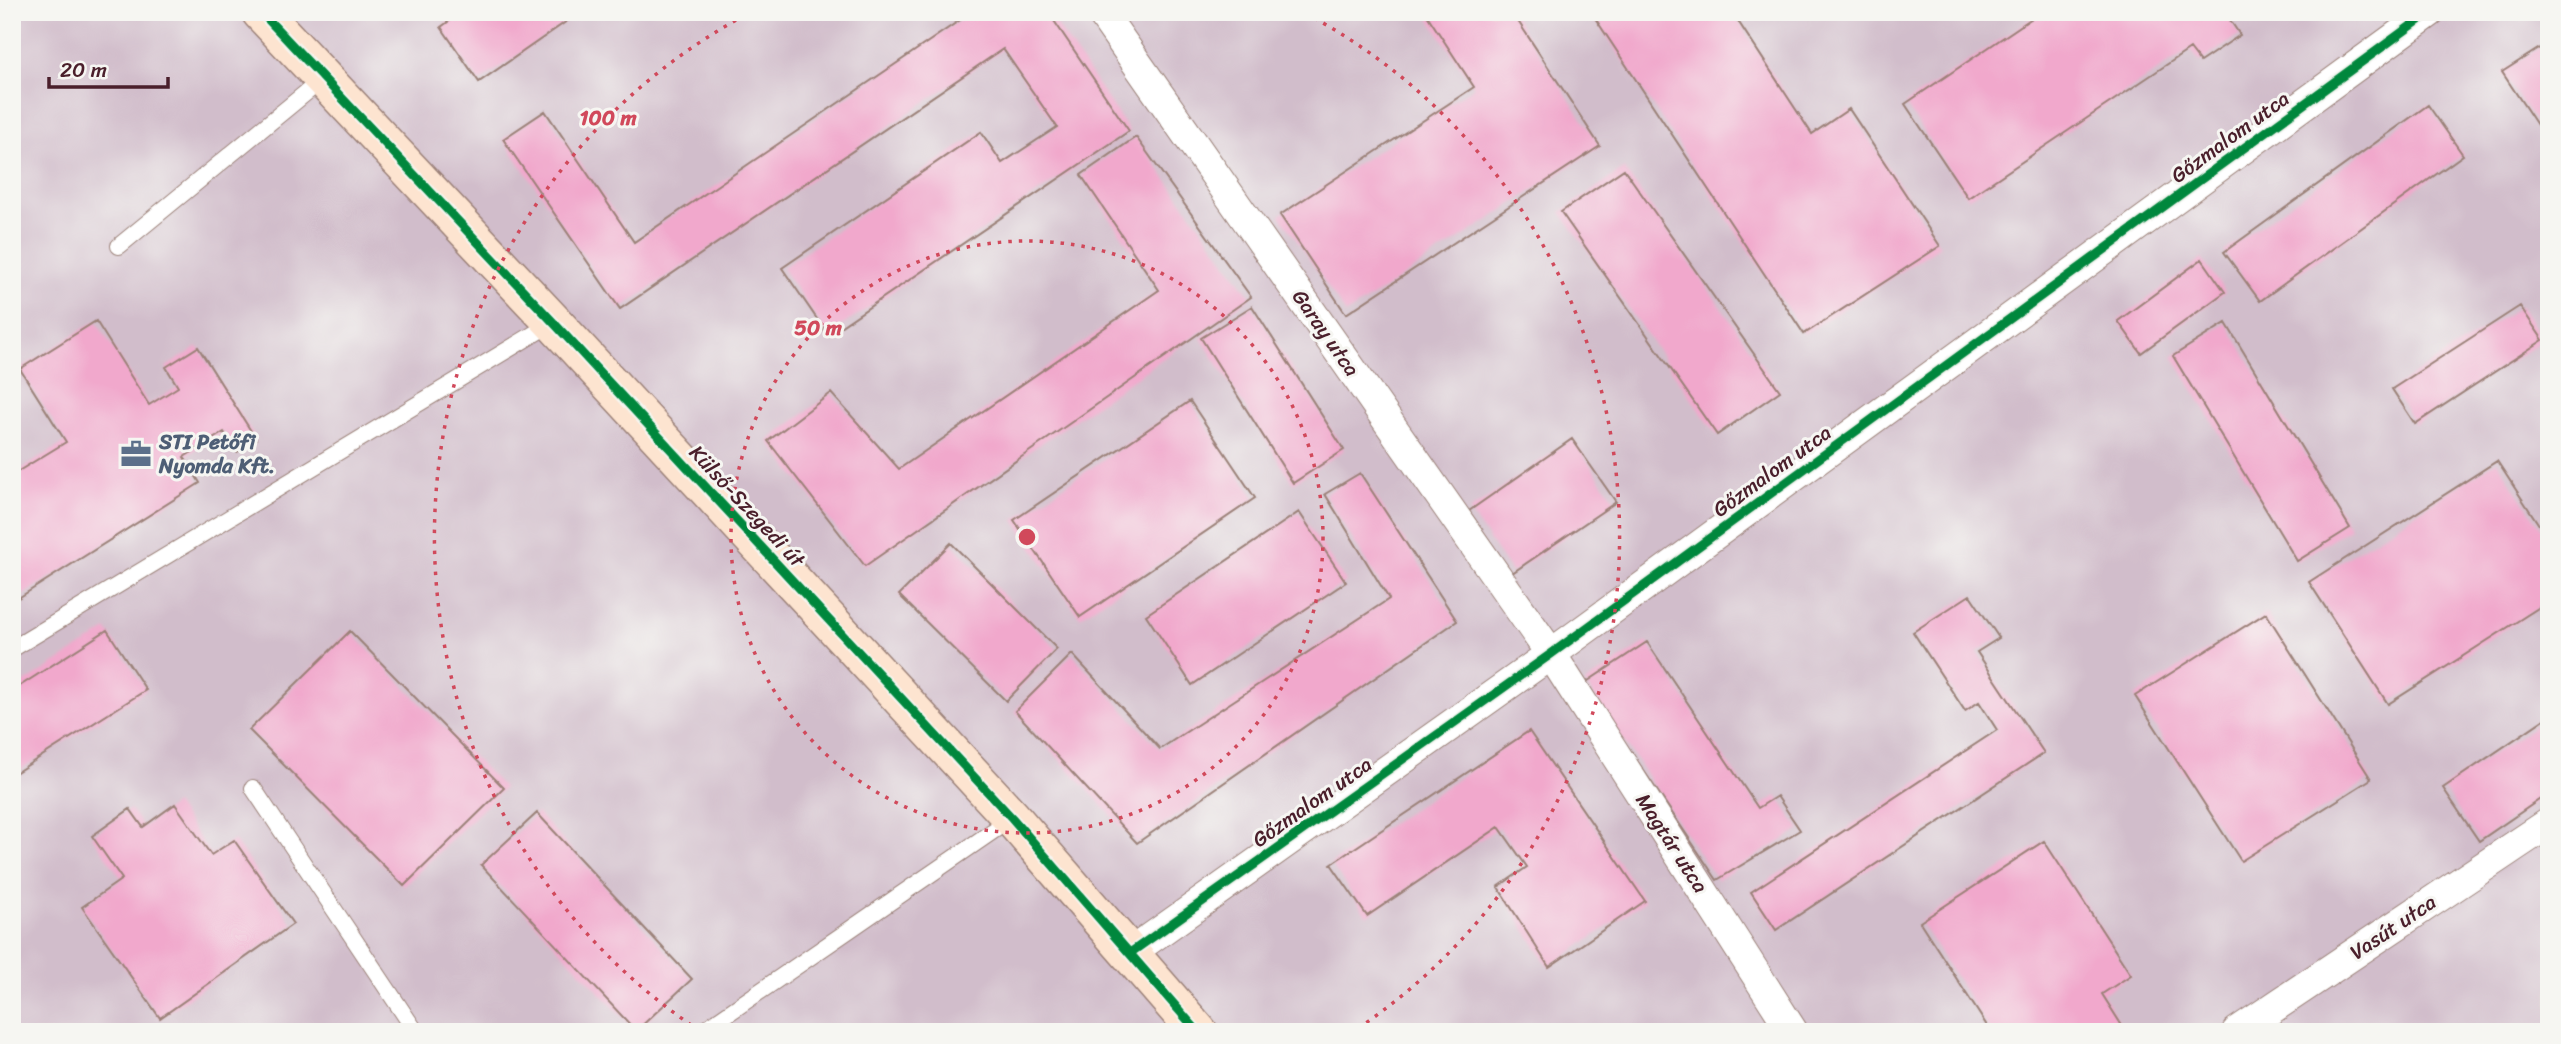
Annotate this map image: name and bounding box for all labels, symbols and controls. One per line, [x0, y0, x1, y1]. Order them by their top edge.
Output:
scale bar [49, 46, 168, 90]
text: 20 m [60, 51, 107, 89]
street label: Gőzmalom utca [2162, 80, 2298, 194]
text: 100 m [579, 99, 637, 137]
street label: Garay utca [1282, 281, 1370, 385]
text: 50 m [794, 309, 843, 347]
street label: Gőzmalom utca [1704, 414, 1840, 528]
place label: STI Petőfi Nyomda Kft. [158, 423, 275, 485]
street label: Külső-Szegedi út [679, 435, 816, 578]
office icon: STI Petőfi Nyomda Kft. [119, 437, 153, 471]
centre of rings [1015, 525, 1039, 549]
street label: Gőzmalom utca [1244, 746, 1381, 858]
street label: Magtár utca [1625, 785, 1719, 901]
street label: Vasút utca [2342, 884, 2445, 970]

